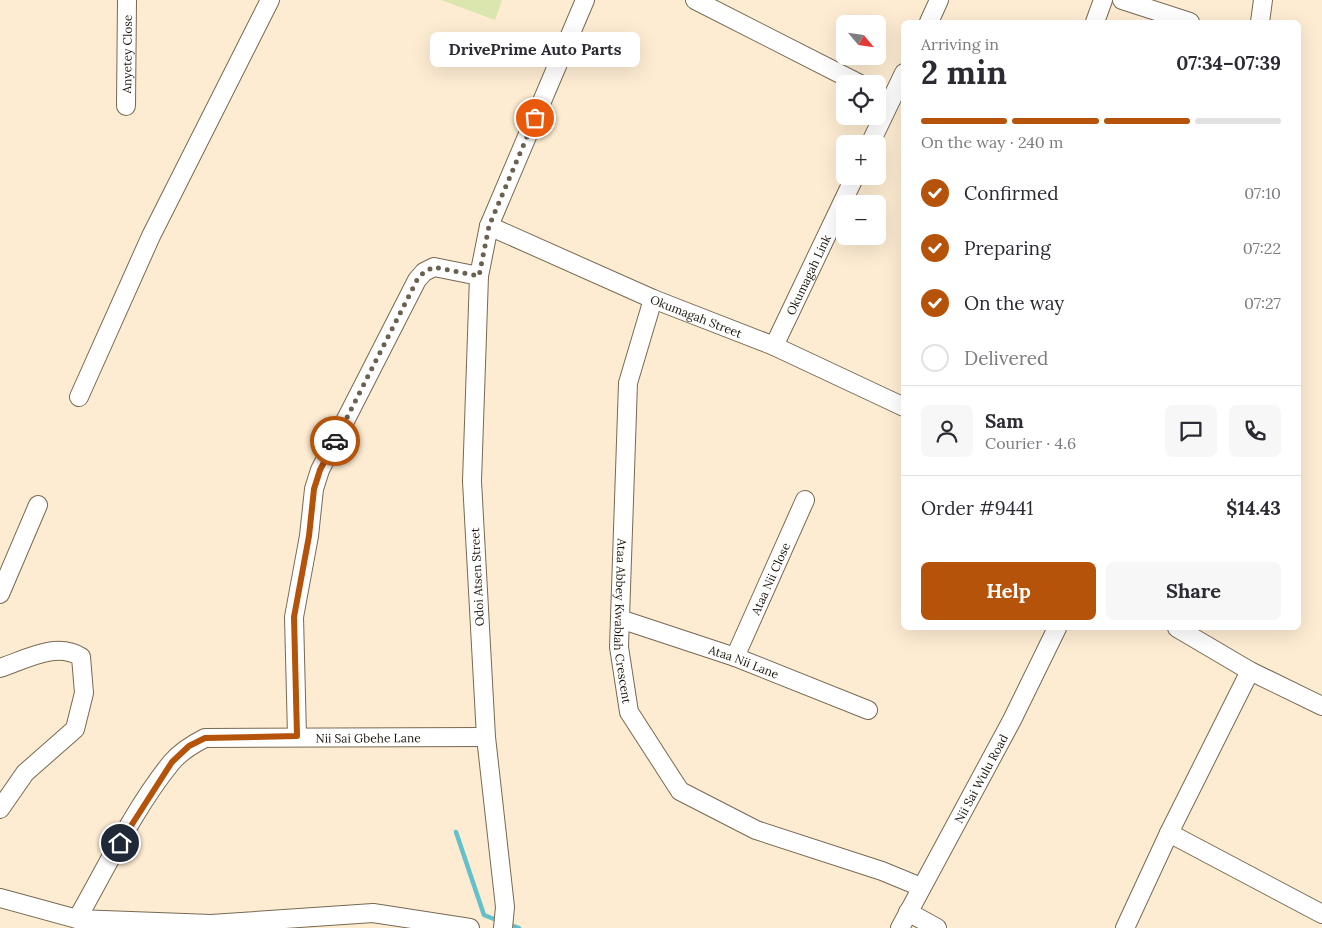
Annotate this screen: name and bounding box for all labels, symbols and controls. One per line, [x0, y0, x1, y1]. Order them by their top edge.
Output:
street label: Anyetey Close [119, 14, 134, 94]
north arrow [836, 15, 886, 65]
map controls [836, 15, 886, 245]
callout: DrivePrime Auto Parts [430, 33, 640, 68]
text: Arriving in [921, 34, 999, 54]
text: DrivePrime Auto Parts [449, 39, 621, 59]
text: 07:34–07:39 [1176, 51, 1281, 75]
text: 2 min [921, 52, 1007, 93]
button: locate [836, 75, 886, 125]
pin [514, 97, 556, 139]
icon: bag [521, 104, 549, 132]
text: On the way · 240 m [921, 132, 1063, 152]
button: + [836, 135, 886, 185]
icon: check [921, 179, 949, 207]
text: Confirmed [964, 181, 1059, 205]
text: 07:10 [1244, 183, 1281, 203]
button: − [836, 195, 886, 245]
street label: Okumagah Link [782, 232, 834, 317]
icon: check [921, 234, 949, 262]
text: Preparing [964, 236, 1051, 260]
text: 07:22 [1243, 238, 1281, 258]
icon: check [921, 289, 949, 317]
street label: Okumagah Street [648, 291, 745, 341]
text: On the way [964, 291, 1064, 315]
text: 07:27 [1244, 293, 1281, 313]
text: Delivered [964, 346, 1048, 370]
button: person [921, 405, 973, 457]
button: chat [1165, 405, 1217, 457]
button: phone [1229, 405, 1281, 457]
text: Sam [985, 409, 1024, 433]
courier [310, 416, 360, 466]
icon: car [321, 427, 349, 455]
text: Courier · 4.6 [985, 433, 1076, 453]
text: Order #9441 [921, 496, 1033, 520]
text: $14.43 [1226, 496, 1281, 520]
street label: Odoi Atsen Street [467, 527, 487, 627]
street label: Ataa Abbey Kwablah Crescent [611, 537, 635, 705]
street label: Ataa Nii Close [747, 540, 793, 618]
button: Help [921, 562, 1096, 620]
button: Share [1106, 562, 1281, 620]
street label: Ataa Nii Lane [706, 641, 782, 681]
street label: Nii Sai Gbehe Lane [315, 730, 421, 745]
street label: Nii Sai Wulu Road [951, 731, 1011, 825]
pin [99, 822, 141, 864]
icon: home [106, 829, 134, 857]

